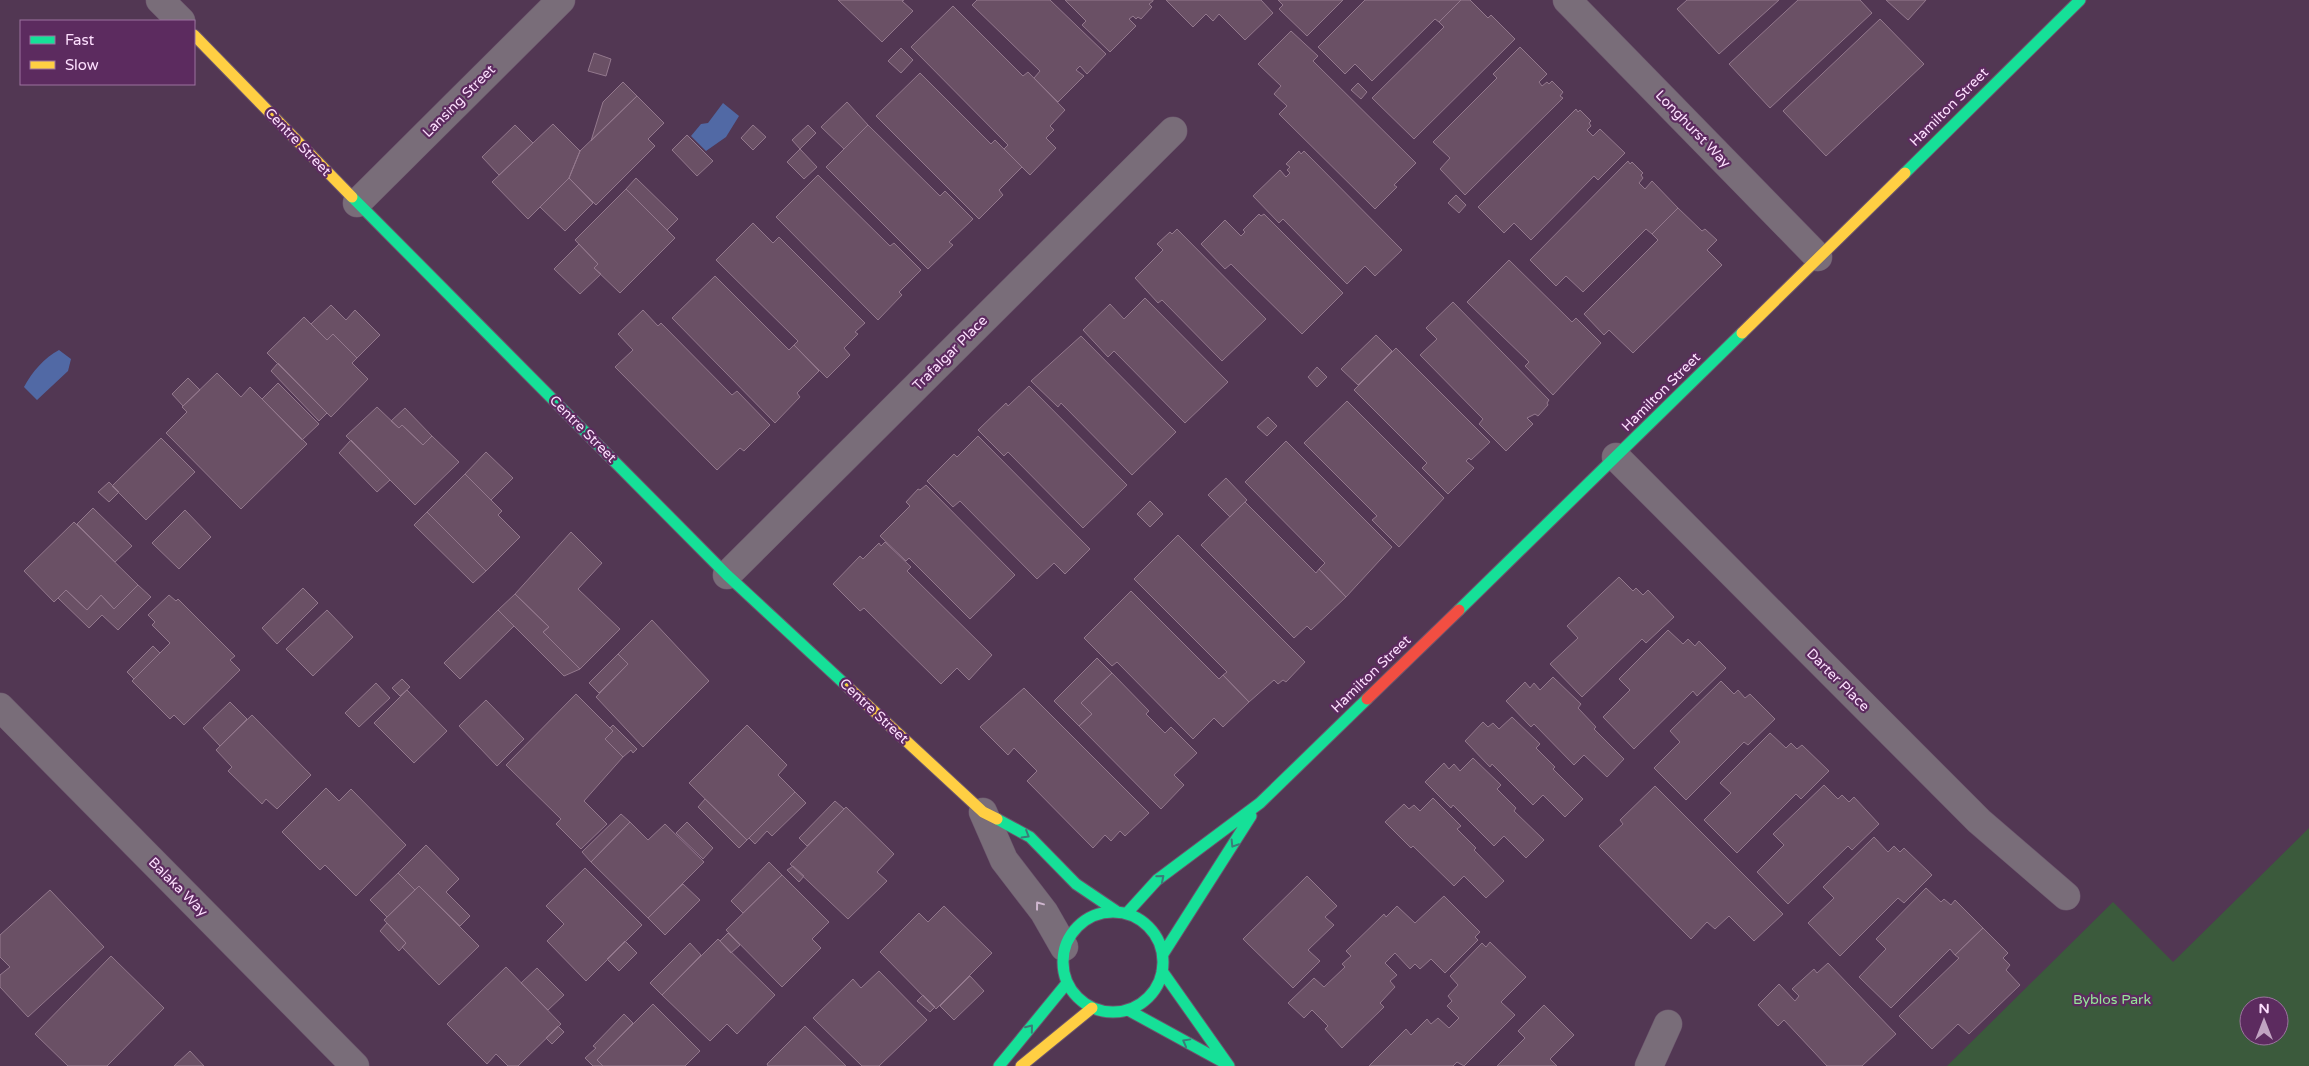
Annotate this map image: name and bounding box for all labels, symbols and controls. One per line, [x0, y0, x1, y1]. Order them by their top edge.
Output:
legend [20, 20, 195, 85]
text: Fast [65, 31, 95, 49]
text: Slow [65, 56, 99, 74]
street label: Lansing Street [419, 61, 499, 141]
street label: Hamilton Street [1906, 64, 1992, 150]
street label: Longhurst Way [1652, 87, 1734, 172]
street label: Centre Street [261, 104, 335, 180]
street label: Trafalgar Place [909, 312, 991, 394]
street label: Hamilton Street [1618, 349, 1704, 435]
street label: Centre Street [546, 392, 621, 467]
street label: Hamilton Street [1328, 631, 1415, 716]
street label: Darter Place [1803, 645, 1873, 715]
street label: Centre Street [836, 675, 912, 748]
one-way arrow [1020, 829, 1029, 839]
one-way arrow [1231, 838, 1240, 847]
street label: Balaka Way [145, 854, 211, 920]
one-way arrow [1155, 875, 1164, 884]
one-way arrow [1036, 902, 1044, 911]
park label: Byblos Park [2073, 991, 2151, 1008]
north arrow [2239, 996, 2289, 1046]
text: N [2258, 1000, 2270, 1017]
one-way arrow [1024, 1025, 1032, 1034]
one-way arrow [1183, 1038, 1192, 1048]

